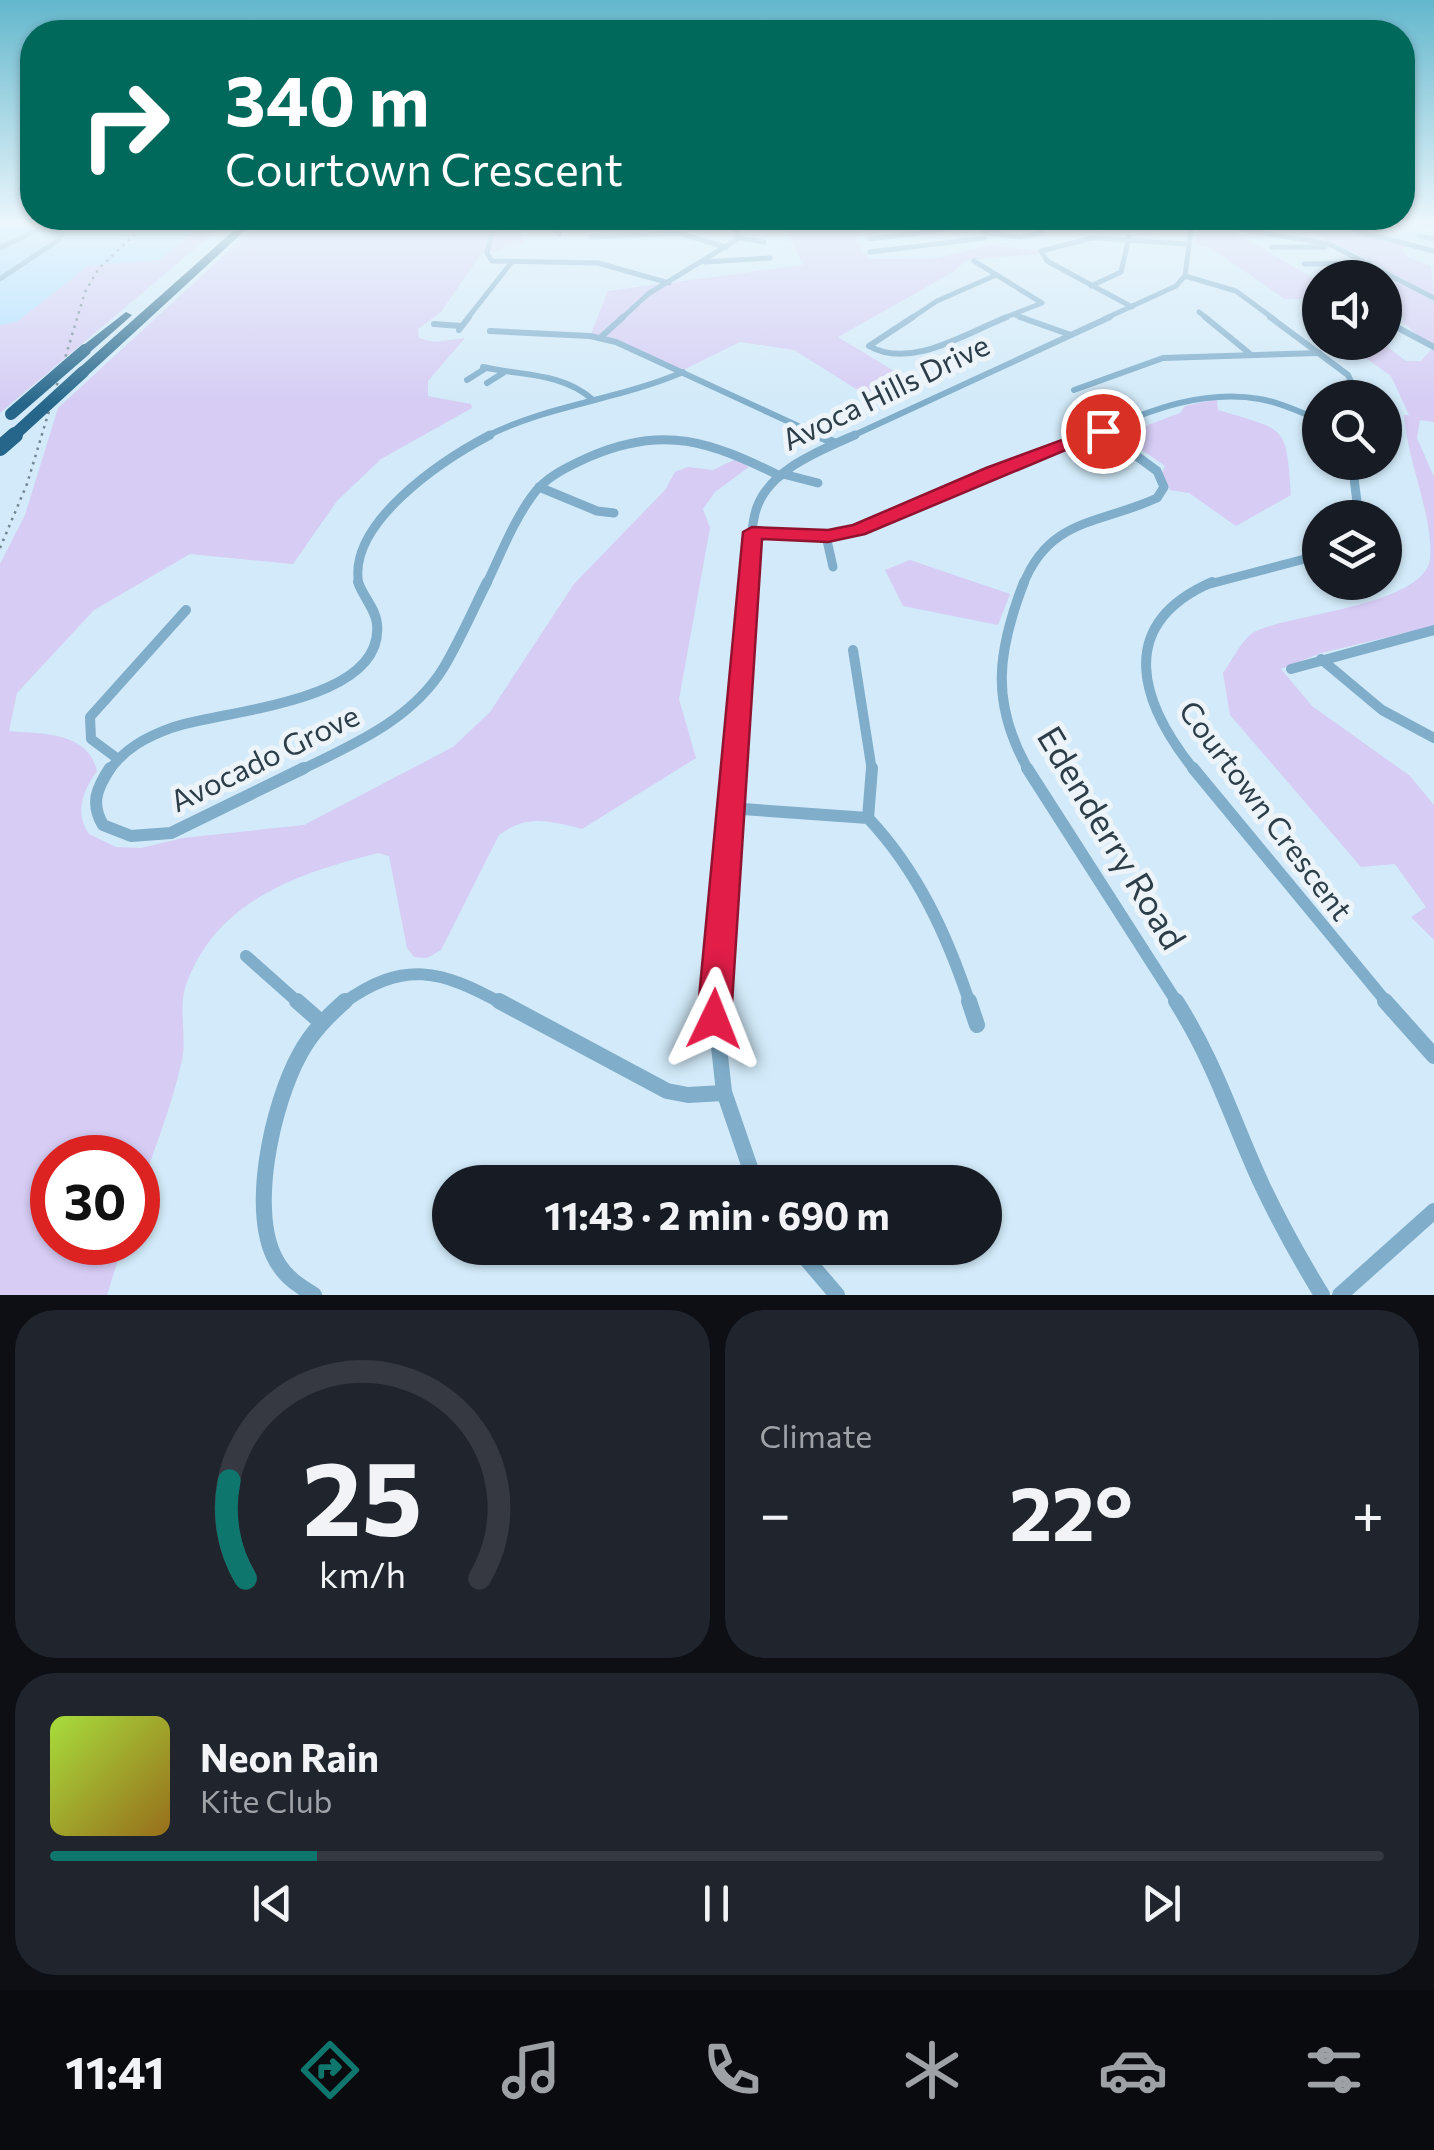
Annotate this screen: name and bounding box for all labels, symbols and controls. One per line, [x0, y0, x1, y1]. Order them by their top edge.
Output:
text: 340 m [225, 55, 430, 140]
icon: right [60, 60, 190, 190]
text: Courtown Crescent [225, 140, 623, 195]
map controls [1302, 260, 1402, 600]
button: sound [1302, 260, 1402, 360]
street label: Avoca Hills Drive [775, 325, 995, 457]
button: search [1302, 380, 1402, 480]
pin [1061, 389, 1146, 474]
icon: arrive [1076, 404, 1131, 459]
button: layers [1302, 500, 1402, 600]
street label: Courtown Crescent [1172, 692, 1362, 927]
street label: Avocado Grove [163, 695, 364, 818]
street label: Edenderry Road [1030, 717, 1197, 956]
position arrow [662, 967, 766, 1071]
speed limit sign: 30 [30, 1135, 160, 1265]
text: 11:43 · 2 min · 690 m [544, 1191, 890, 1238]
text: Climate [760, 1415, 872, 1455]
text: 25 [302, 1430, 422, 1557]
text: 22° [1009, 1465, 1133, 1556]
text: − [760, 1478, 791, 1545]
text: + [1352, 1478, 1384, 1545]
text: km/h [319, 1552, 406, 1595]
text: Neon Rain [200, 1733, 379, 1780]
text: Kite Club [200, 1780, 332, 1820]
icon: previous [245, 1876, 300, 1931]
icon: pause [689, 1876, 744, 1931]
icon: next [1134, 1876, 1189, 1931]
icon: directions [295, 2035, 365, 2105]
icon: music [496, 2035, 566, 2105]
icon: phone [697, 2035, 767, 2105]
icon: climate [897, 2035, 967, 2105]
icon: car [1098, 2035, 1168, 2105]
icon: filters [1299, 2035, 1369, 2105]
text: 11:41 [65, 2043, 165, 2098]

